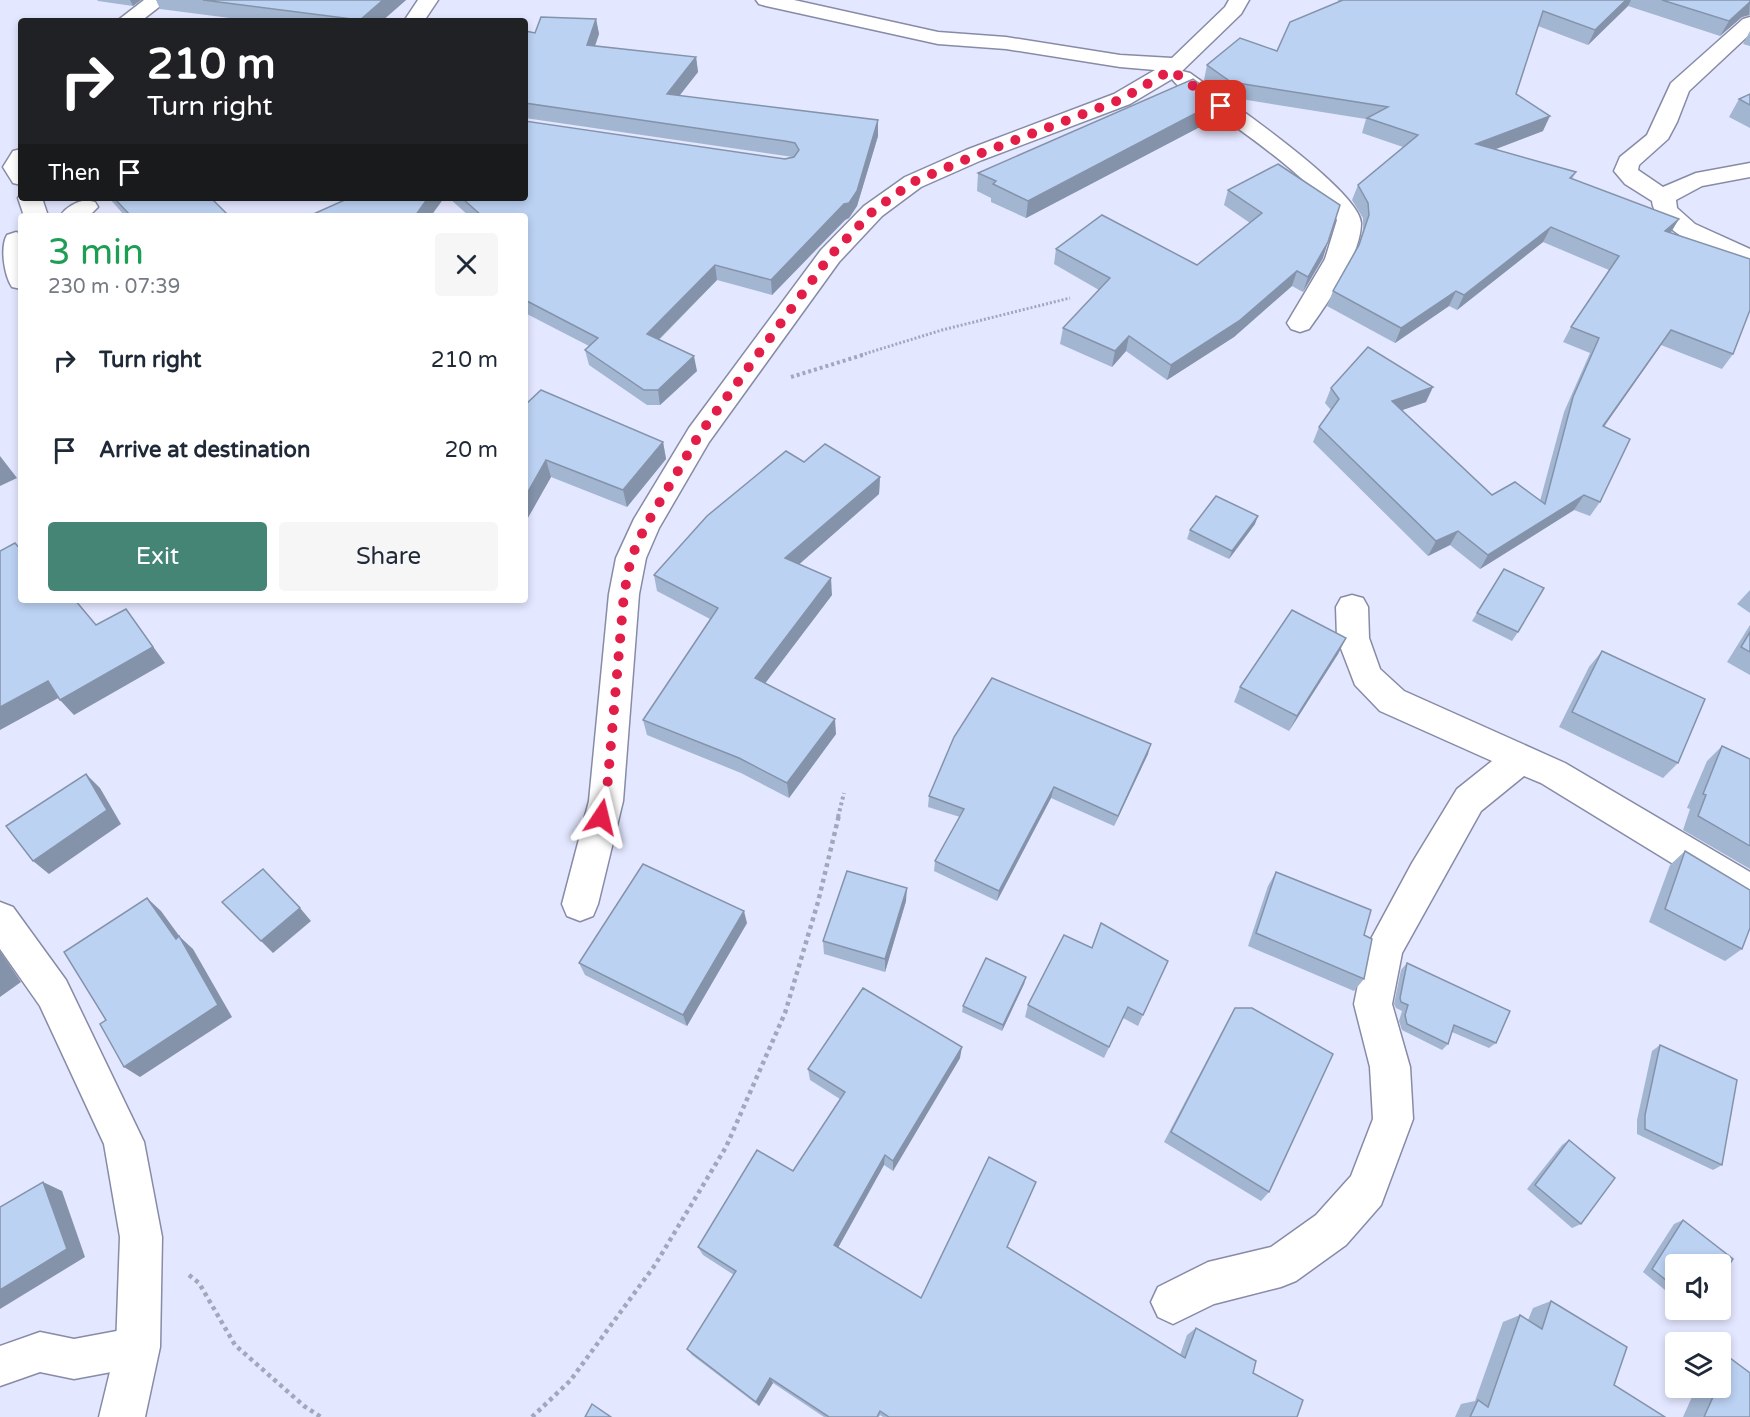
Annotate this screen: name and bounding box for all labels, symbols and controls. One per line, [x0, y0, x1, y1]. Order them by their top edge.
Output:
text: 210 m [147, 39, 276, 90]
icon: right [48, 42, 126, 120]
pin [1195, 80, 1246, 131]
icon: arrive [1204, 89, 1237, 122]
text: Turn right [147, 90, 273, 123]
icon: arrive [113, 156, 146, 189]
text: Then [48, 160, 101, 186]
text: 3 min [48, 231, 144, 274]
button: close [435, 233, 498, 296]
text: 230 m · 07:39 [48, 275, 180, 299]
icon: right [48, 344, 81, 377]
text: Turn right [99, 347, 201, 373]
text: 210 m [431, 347, 498, 373]
icon: arrive [48, 434, 81, 467]
text: Arrive at destination [99, 437, 310, 463]
text: 20 m [444, 437, 498, 463]
button: Exit [48, 522, 267, 591]
button: Share [279, 522, 498, 591]
position arrow [569, 785, 633, 849]
map controls [1665, 1254, 1731, 1398]
button: sound [1665, 1254, 1731, 1320]
button: layers [1665, 1332, 1731, 1398]

